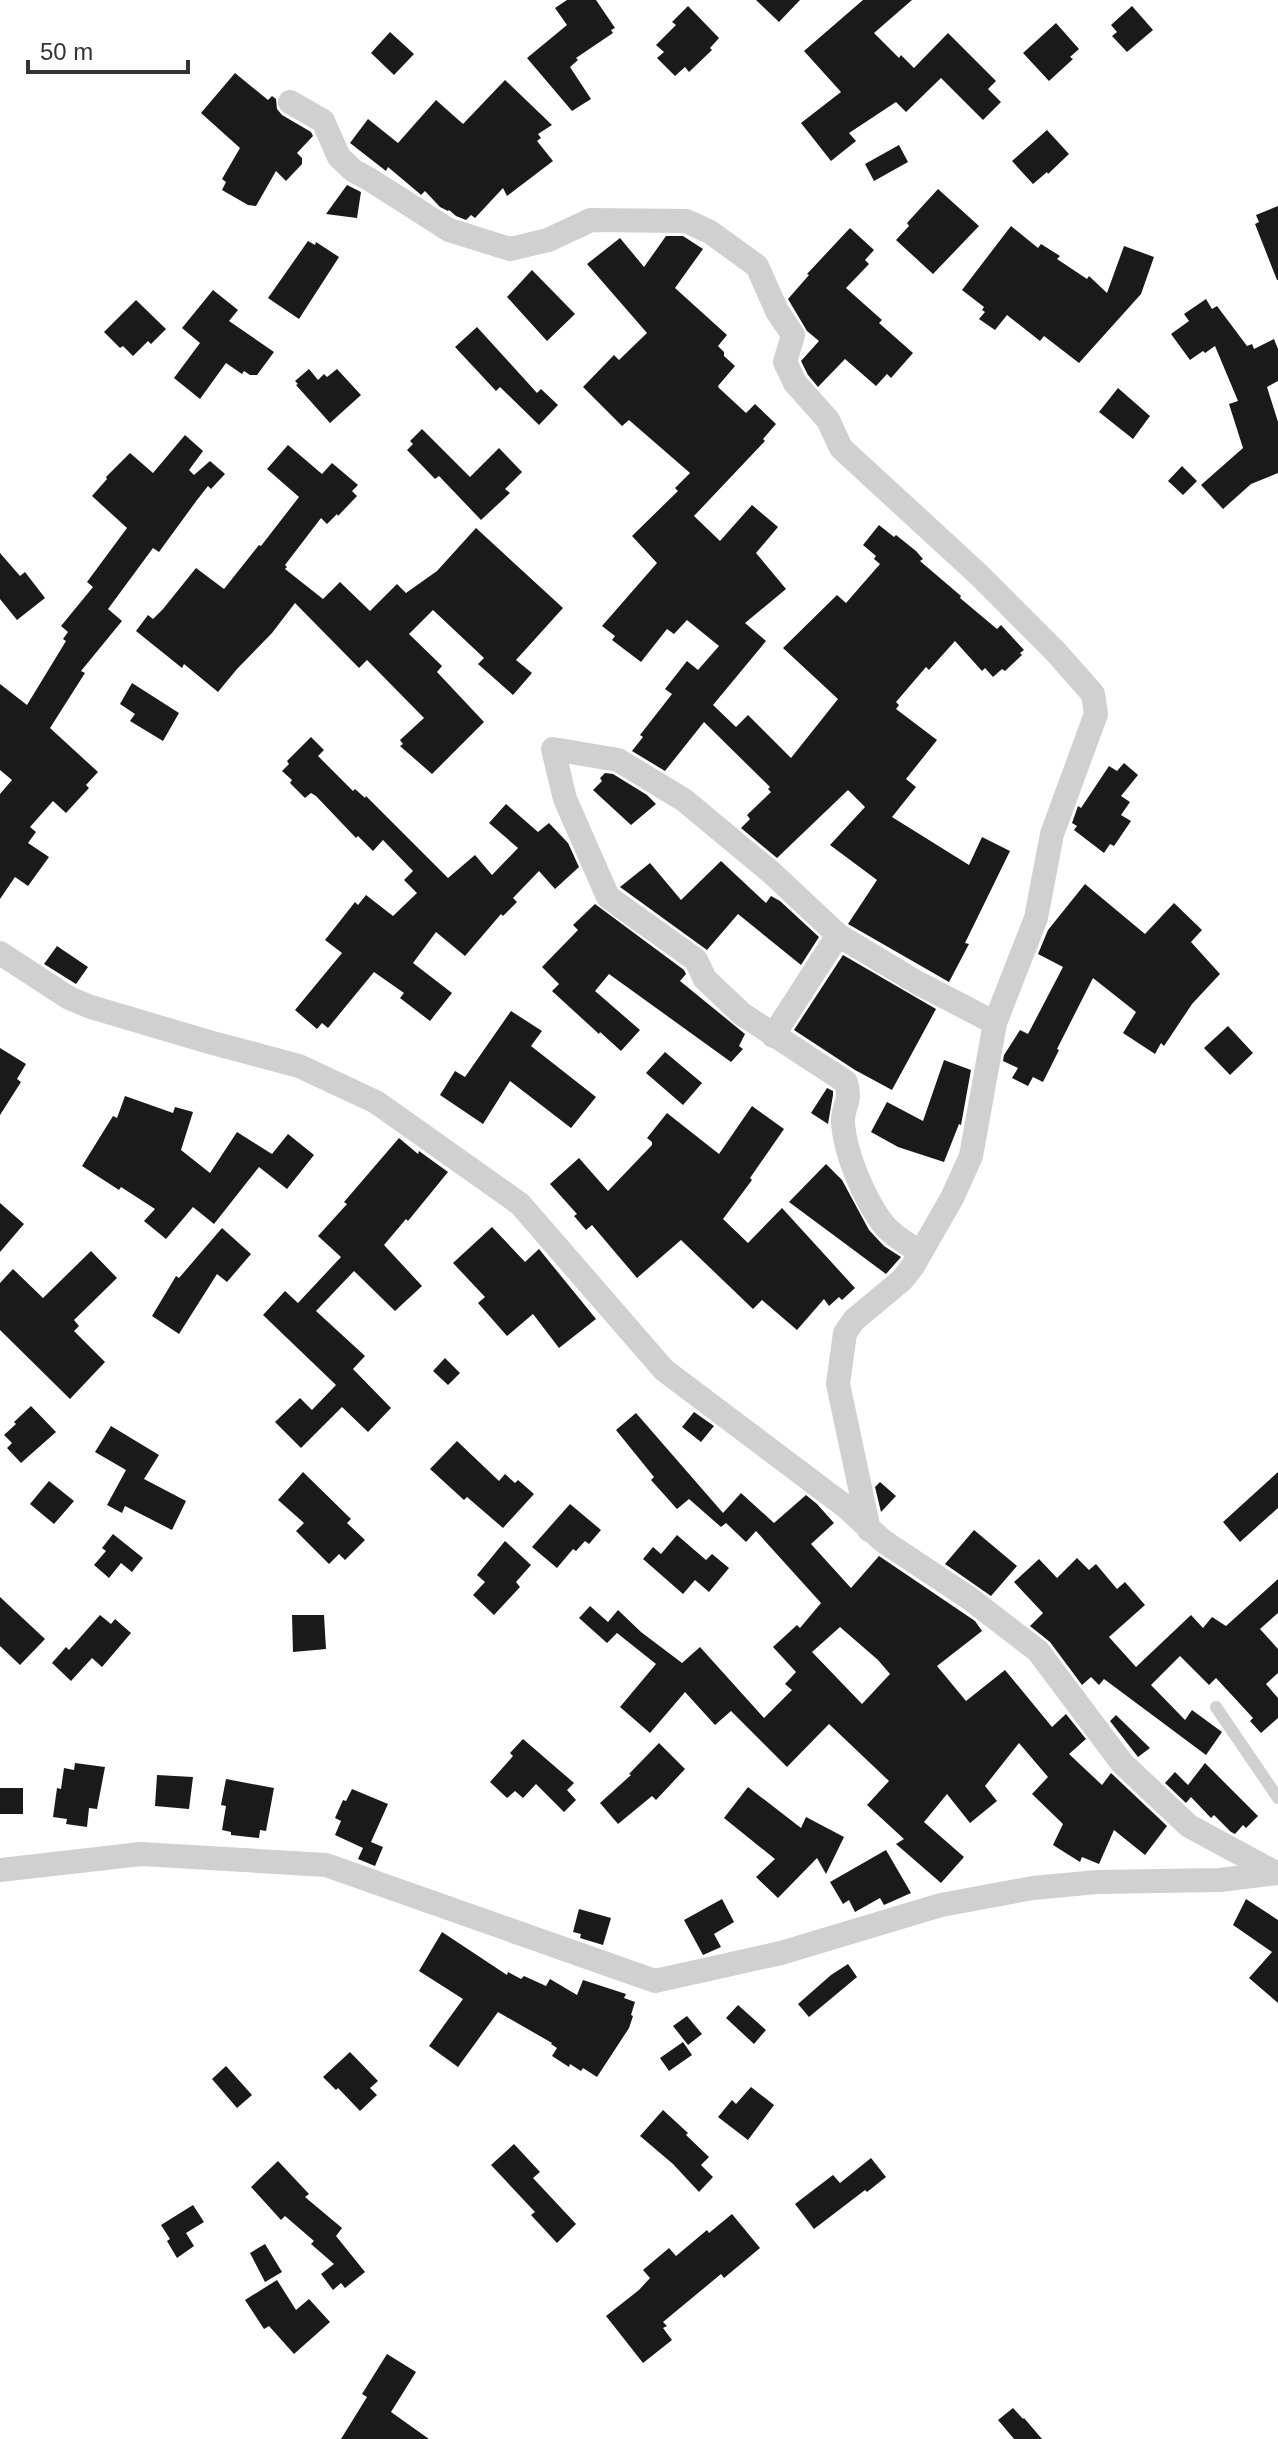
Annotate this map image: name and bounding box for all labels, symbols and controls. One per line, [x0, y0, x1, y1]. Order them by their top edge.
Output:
scale bar [28, 24, 188, 74]
text: 50 m [40, 38, 93, 65]

